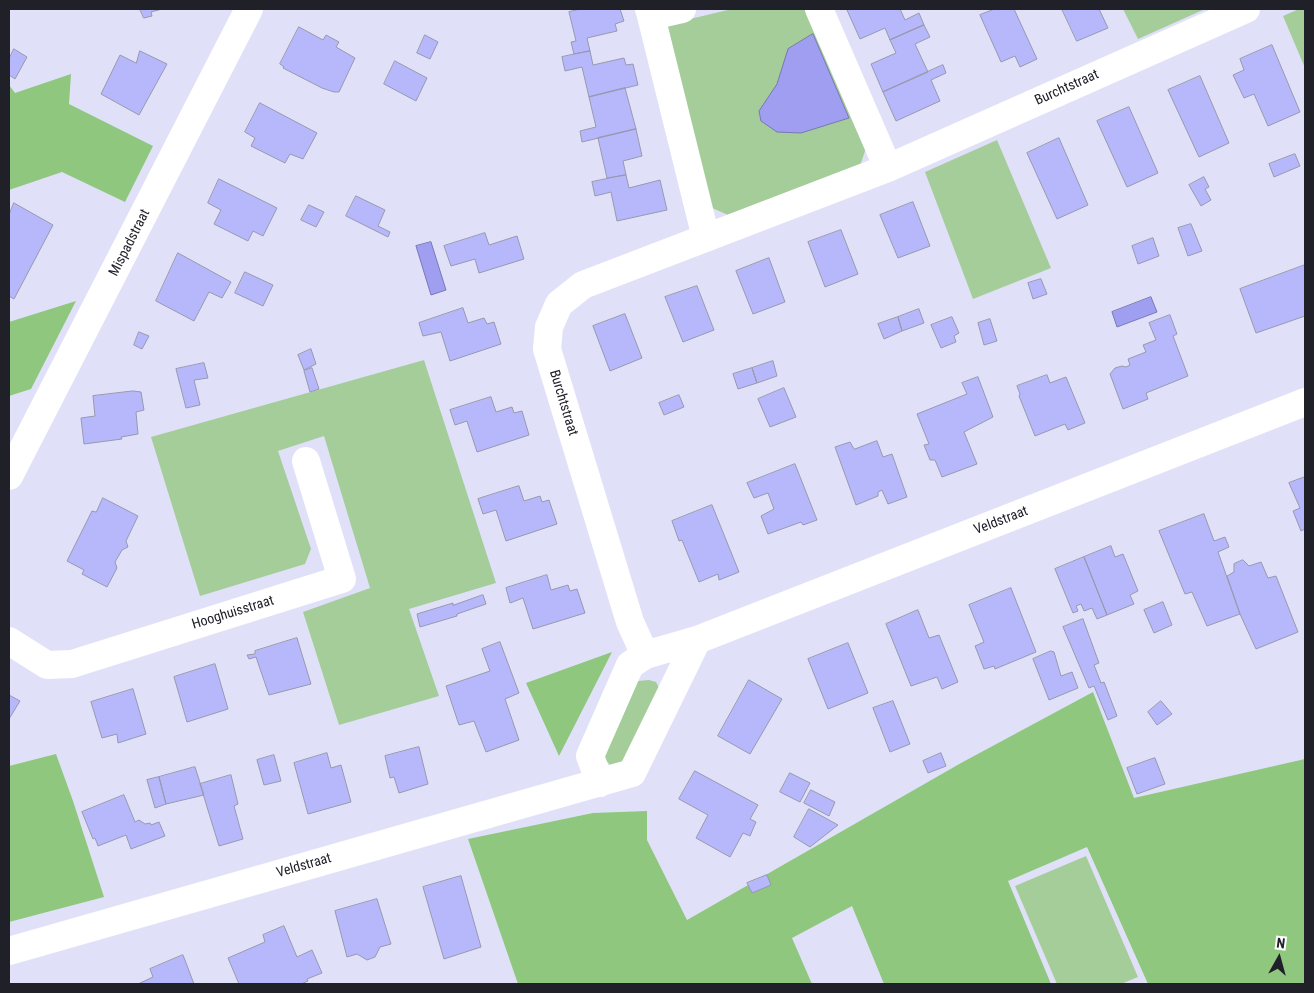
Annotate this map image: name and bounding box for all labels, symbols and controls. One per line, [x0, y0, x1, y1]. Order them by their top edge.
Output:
street label: Burchtstraat [1033, 66, 1101, 110]
street label: Mispadstraat [106, 207, 154, 279]
street label: Burchtstraat [545, 368, 581, 438]
street label: Veldstraat [972, 503, 1030, 539]
street label: Hooghuisstraat [190, 593, 276, 633]
street label: Veldstraat [275, 850, 333, 882]
north arrow [1254, 933, 1304, 983]
text: N [1276, 935, 1286, 952]

